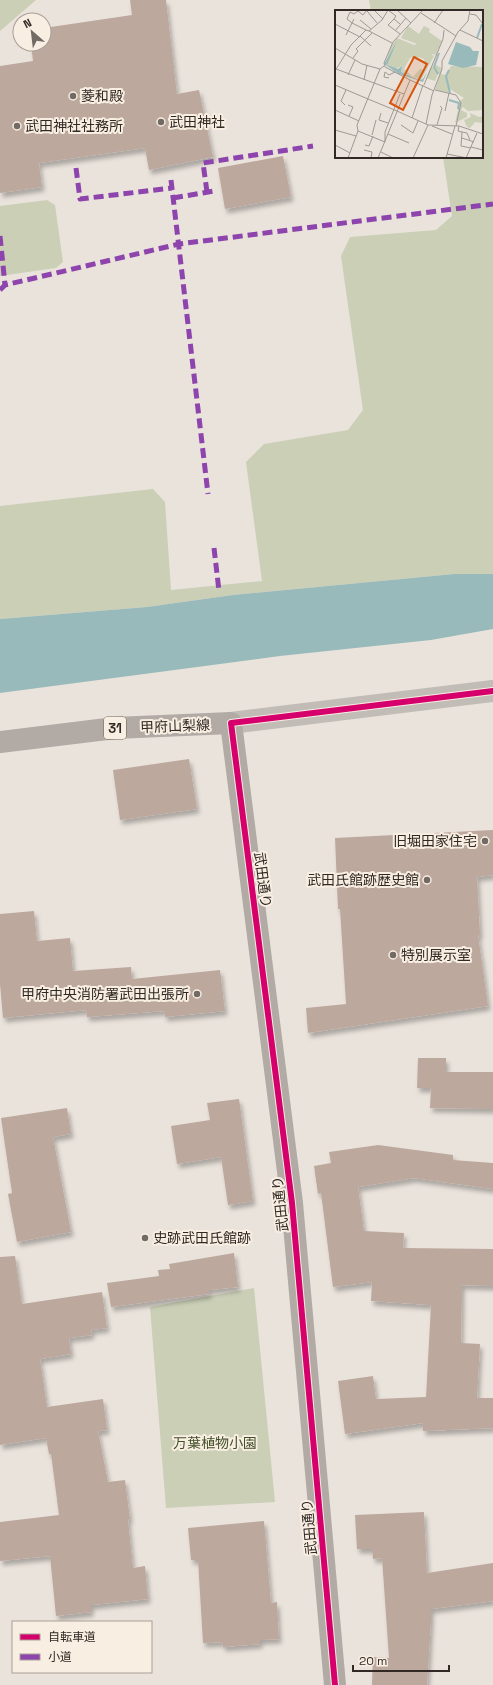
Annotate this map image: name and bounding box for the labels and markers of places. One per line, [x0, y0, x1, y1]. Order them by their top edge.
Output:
place label: 菱和殿 [81, 87, 123, 105]
marker: 菱和殿 [68, 91, 78, 101]
place label: 武田神社 [169, 113, 225, 131]
place label: 武田神社社務所 [25, 117, 123, 135]
marker: 武田神社 [156, 117, 166, 127]
marker: 武田神社社務所 [12, 121, 22, 131]
place label: 旧堀田家住宅 [393, 832, 477, 850]
marker: 旧堀田家住宅 [480, 836, 490, 846]
place label: 武田氏館跡歴史館 [307, 871, 419, 889]
marker: 武田氏館跡歴史館 [422, 875, 432, 885]
place label: 特別展示室 [401, 946, 471, 964]
marker: 特別展示室 [388, 950, 398, 960]
place label: 甲府中央消防署武田出張所 [21, 985, 189, 1003]
marker: 甲府中央消防署武田出張所 [192, 989, 202, 999]
place label: 史跡武田氏館跡 [153, 1229, 251, 1247]
marker: 史跡武田氏館跡 [140, 1233, 150, 1243]

